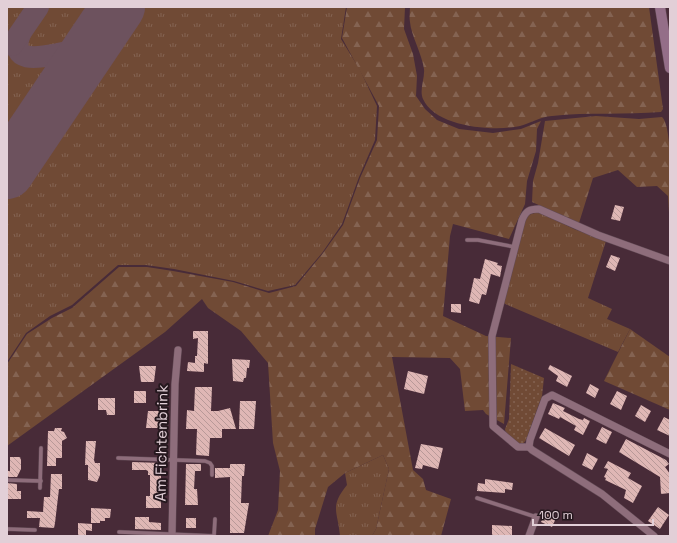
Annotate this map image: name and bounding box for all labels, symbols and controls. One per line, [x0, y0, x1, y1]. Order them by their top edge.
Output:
street label: Am Fichtenbrink [150, 384, 172, 502]
scale bar [533, 501, 653, 527]
text: 100 m [539, 507, 573, 523]

